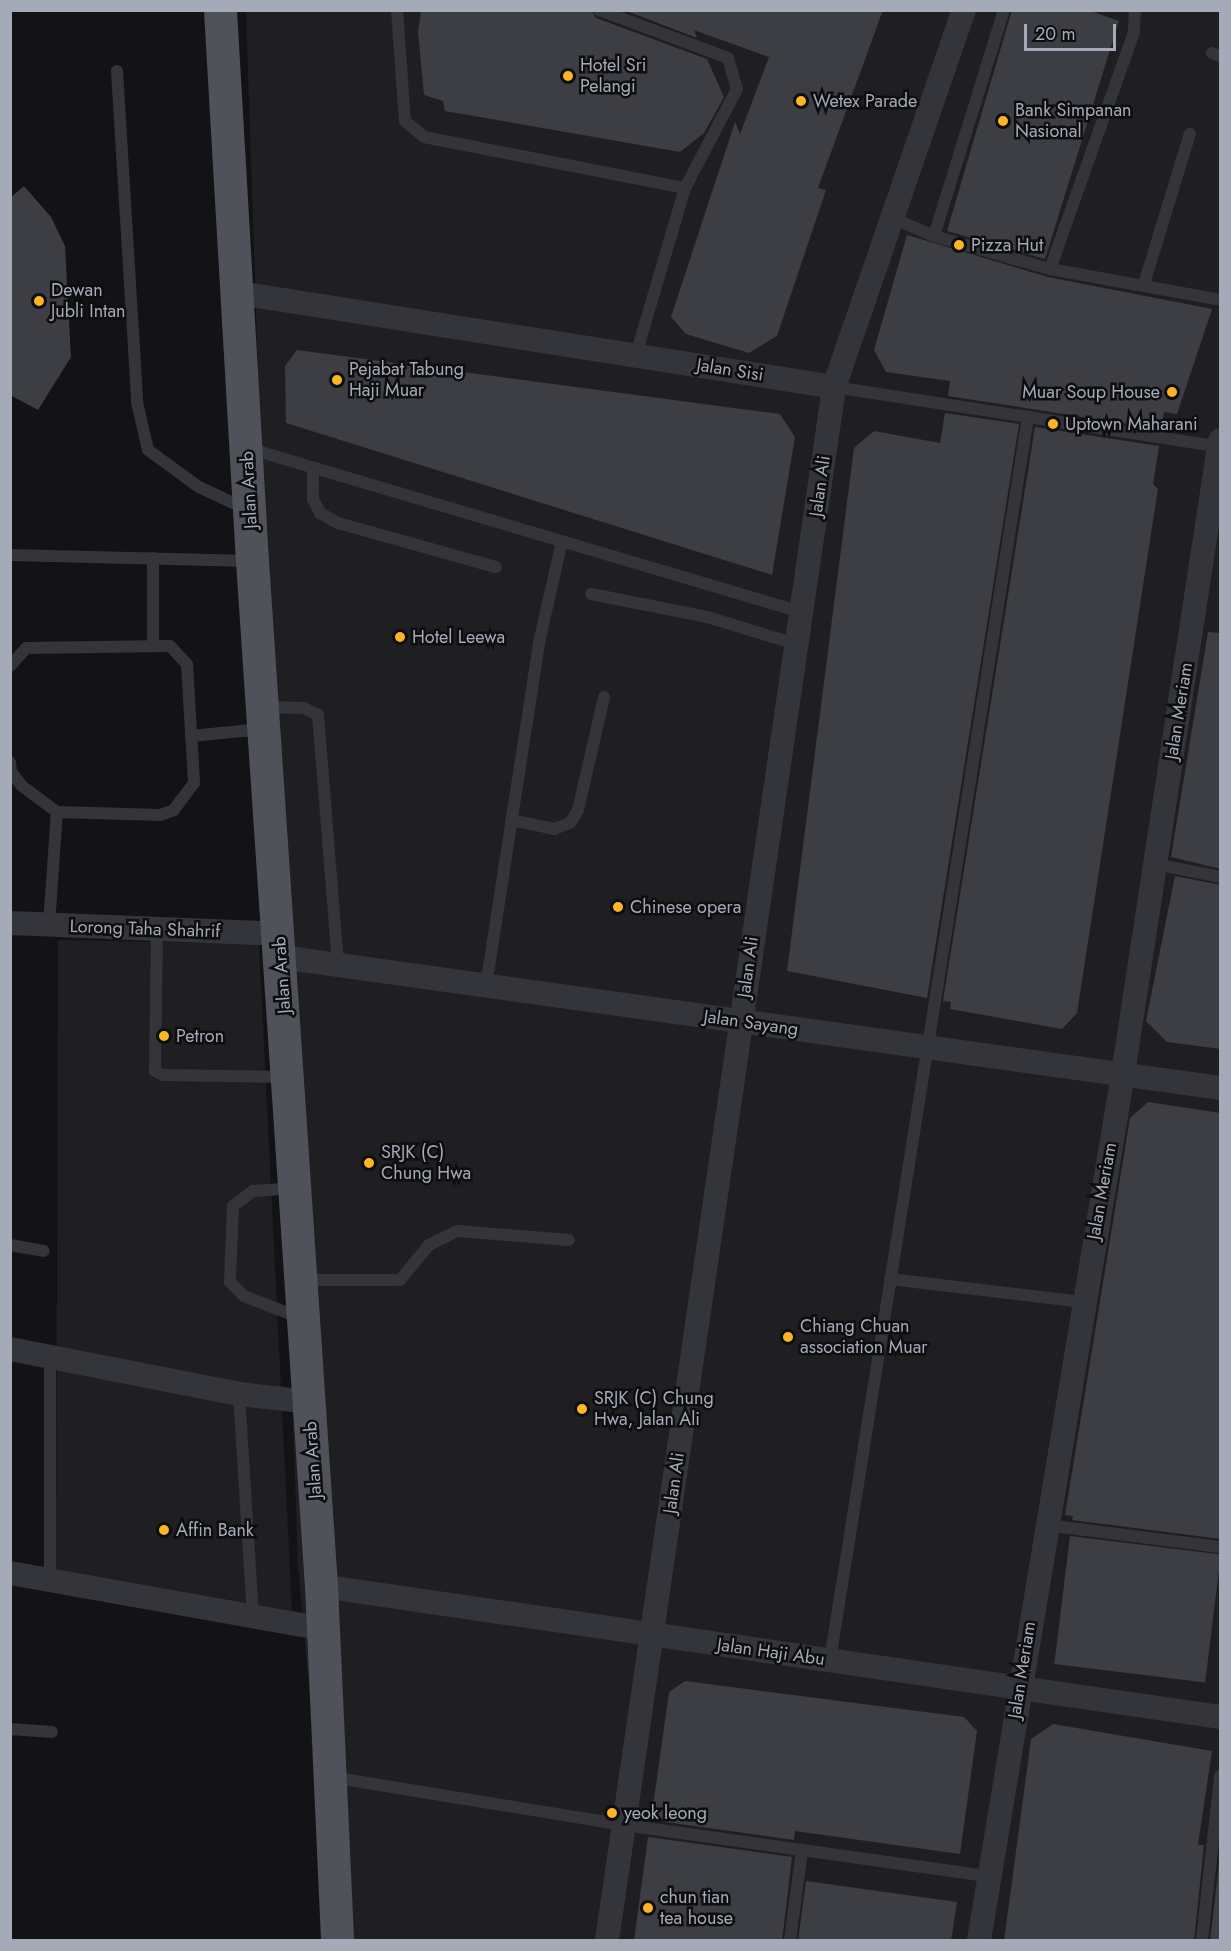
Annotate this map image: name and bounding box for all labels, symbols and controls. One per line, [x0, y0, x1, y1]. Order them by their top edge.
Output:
scale bar [1027, 12, 1118, 50]
text: 20 m [1035, 21, 1075, 47]
place label: Hotel Sri Pelangi [580, 55, 647, 98]
marker: Hotel Sri Pelangi [561, 69, 575, 83]
place label: Wetex Parade [813, 90, 917, 112]
marker: Wetex Parade [794, 94, 808, 108]
place label: Bank Simpanan Nasional [1015, 100, 1132, 142]
marker: Bank Simpanan Nasional [996, 114, 1010, 128]
place label: Pizza Hut [971, 234, 1043, 256]
marker: Pizza Hut [952, 238, 966, 252]
place label: Dewan Jubli Intan [51, 280, 126, 322]
marker: Dewan Jubli Intan [32, 294, 46, 308]
street label: Jalan Sisi [695, 354, 765, 386]
place label: Pejabat Tabung Haji Muar [349, 359, 464, 401]
marker: Pejabat Tabung Haji Muar [330, 373, 344, 387]
place label: Muar Soup House [1022, 381, 1160, 403]
marker: Muar Soup House [1165, 385, 1179, 399]
place label: Uptown Maharani [1065, 413, 1198, 435]
marker: Uptown Maharani [1046, 417, 1060, 431]
street label: Jalan Arab [236, 451, 262, 529]
street label: Jalan Ali [805, 454, 835, 518]
place label: Hotel Leewa [412, 626, 505, 648]
marker: Hotel Leewa [393, 630, 407, 644]
street label: Jalan Meriam [1161, 661, 1197, 761]
place label: Chinese opera [630, 896, 741, 918]
marker: Chinese opera [611, 900, 625, 914]
street label: Lorong Taha Shahrif [69, 916, 221, 942]
street label: Jalan Ali [733, 935, 763, 999]
street label: Jalan Arab [269, 936, 295, 1014]
street label: Jalan Sayang [702, 1006, 800, 1040]
place label: Petron [176, 1025, 224, 1047]
marker: Petron [157, 1029, 171, 1043]
street label: Jalan Meriam [1083, 1141, 1121, 1241]
place label: SRJK (C) Chung Hwa [381, 1142, 471, 1184]
marker: SRJK (C) Chung Hwa [362, 1156, 376, 1170]
place label: Chiang Chuan association Muar [800, 1316, 927, 1358]
marker: Chiang Chuan association Muar [781, 1330, 795, 1344]
place label: SRJK (C) Chung Hwa, Jalan Ali [594, 1388, 714, 1430]
marker: SRJK (C) Chung Hwa, Jalan Ali [575, 1402, 589, 1416]
street label: Jalan Arab [300, 1421, 326, 1499]
street label: Jalan Ali [659, 1451, 689, 1515]
place label: Affin Bank [176, 1519, 254, 1541]
marker: Affin Bank [157, 1523, 171, 1537]
street label: Jalan Meriam [1004, 1620, 1040, 1720]
street label: Jalan Haji Abu [716, 1634, 826, 1670]
place label: yeok leong [624, 1802, 707, 1824]
marker: yeok leong [605, 1806, 619, 1820]
place label: chun tian tea house [660, 1887, 733, 1930]
marker: chun tian tea house [641, 1901, 655, 1915]

